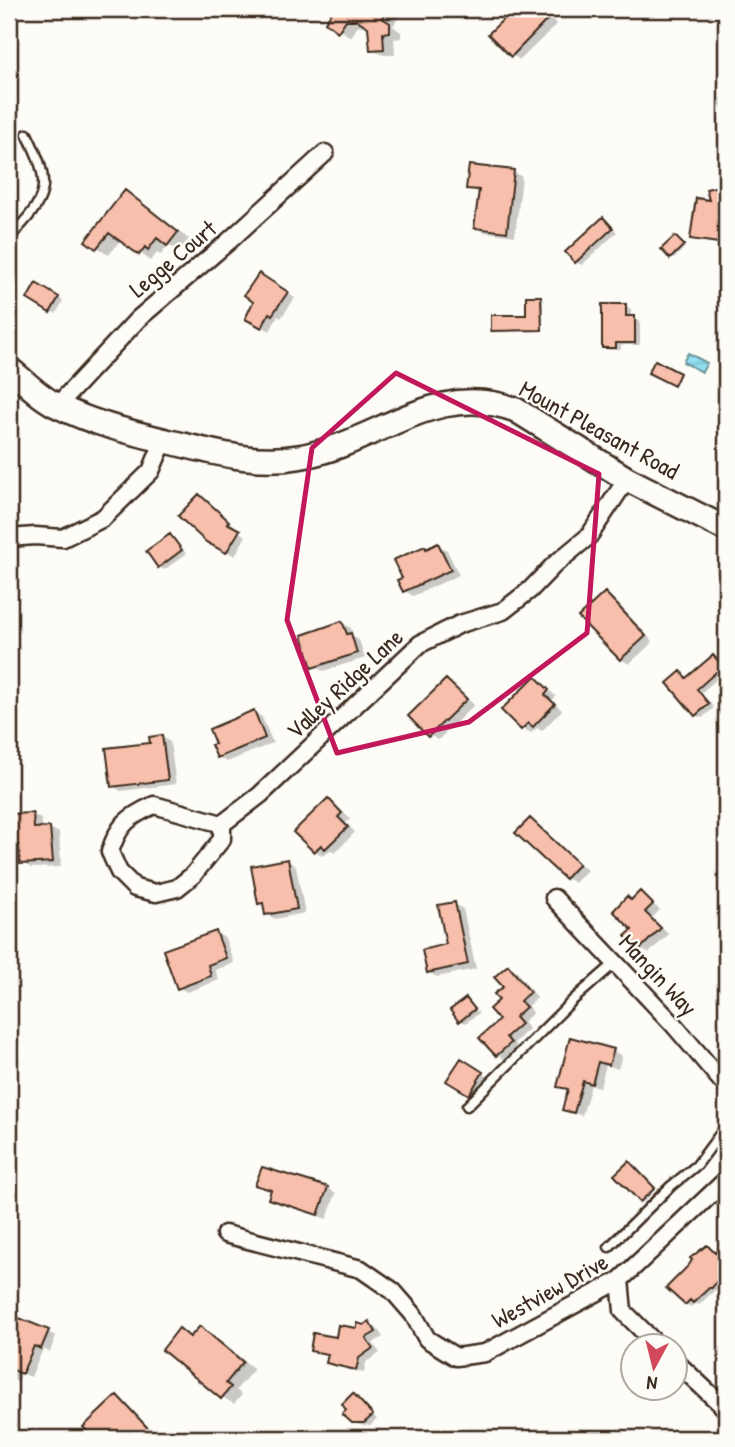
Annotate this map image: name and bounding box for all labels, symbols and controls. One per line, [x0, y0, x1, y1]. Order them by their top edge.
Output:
street label: Legge Court [122, 212, 223, 304]
street label: Mount Pleasant Road [514, 372, 685, 486]
street label: Valley Ridge Lane [279, 621, 410, 746]
street label: Mangin Way [612, 926, 705, 1022]
street label: Westview Drive [486, 1245, 614, 1335]
north arrow [620, 1332, 690, 1402]
text: N [645, 1370, 659, 1397]

